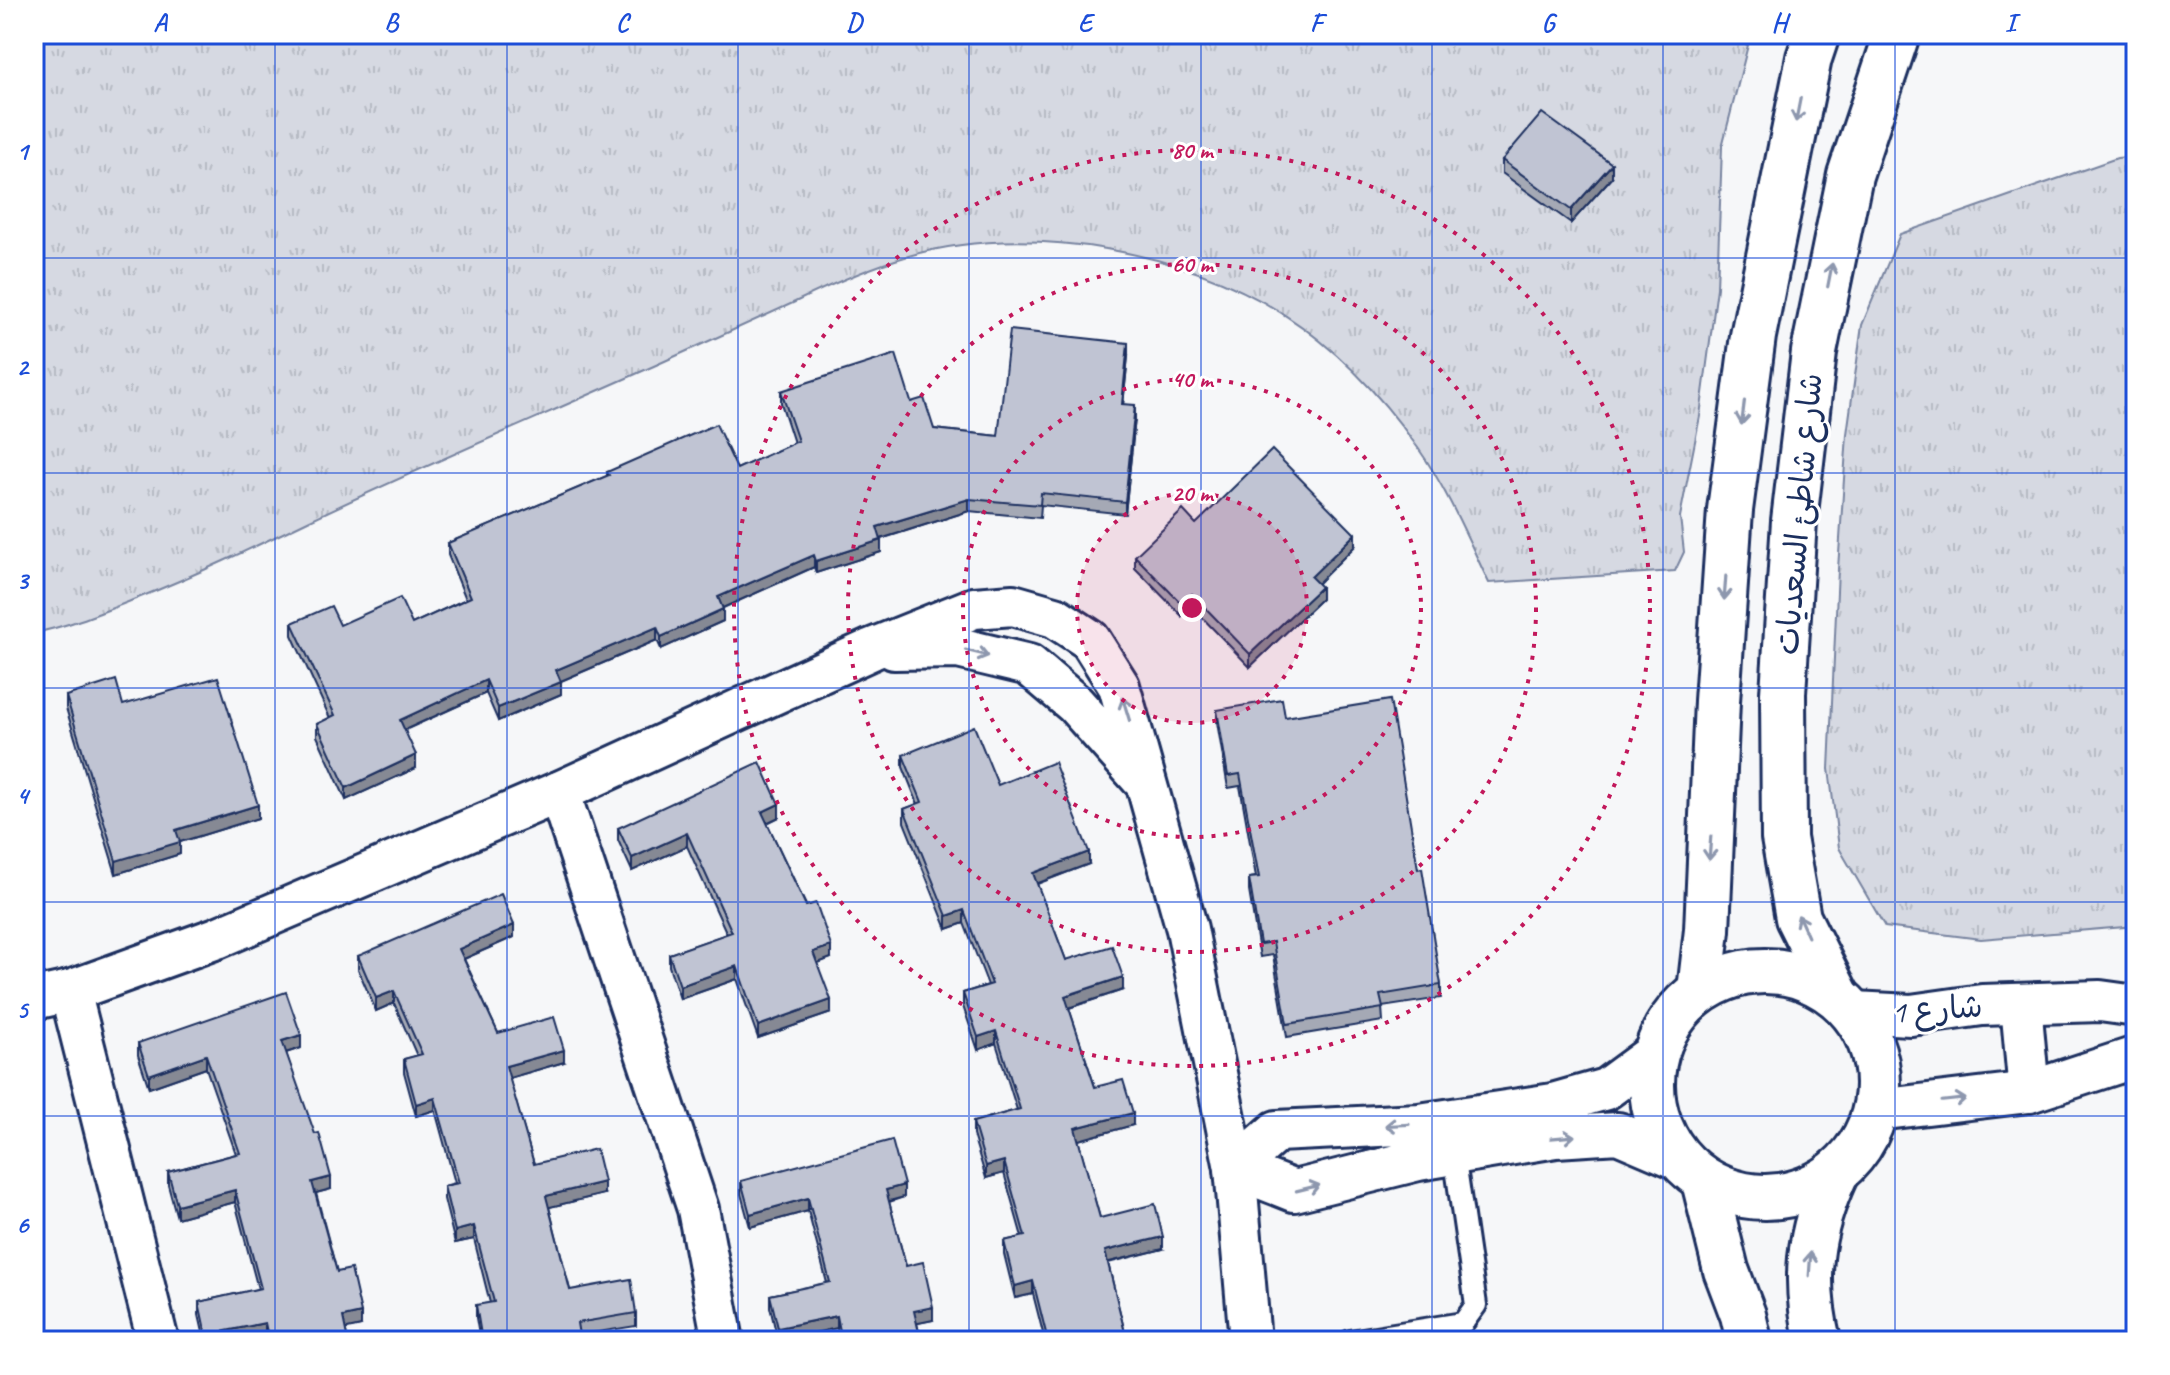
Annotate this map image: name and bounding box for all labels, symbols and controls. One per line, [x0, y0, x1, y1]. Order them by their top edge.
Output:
text: A [153, 6, 168, 39]
text: B [384, 6, 400, 39]
text: C [616, 6, 632, 39]
text: D [846, 6, 864, 39]
text: E [1078, 6, 1096, 39]
text: F [1310, 6, 1328, 39]
text: G [1542, 6, 1558, 39]
text: H [1772, 6, 1792, 39]
text: I [2005, 6, 2022, 39]
one-way arrow [1790, 96, 1805, 122]
text: 1 [16, 135, 31, 168]
text: 80 m [1171, 135, 1215, 165]
text: 60 m [1171, 249, 1215, 279]
one-way arrow [1823, 263, 1838, 289]
text: 2 [16, 350, 30, 383]
text: 40 m [1171, 364, 1215, 394]
street label: شارع شاطئ السعديات [1766, 371, 1834, 657]
one-way arrow [1735, 400, 1750, 425]
text: 20 m [1171, 478, 1215, 508]
text: 3 [16, 564, 30, 597]
one-way arrow [1717, 574, 1732, 601]
centre of rings [1178, 594, 1206, 622]
one-way arrow [964, 646, 990, 661]
one-way arrow [1118, 696, 1133, 722]
text: 4 [16, 779, 31, 812]
one-way arrow [1702, 834, 1717, 861]
one-way arrow [1794, 914, 1809, 938]
street label: شارع 1 [1890, 985, 1984, 1035]
text: 5 [16, 993, 30, 1026]
one-way arrow [1940, 1093, 1967, 1108]
one-way arrow [1384, 1118, 1411, 1133]
one-way arrow [1549, 1129, 1576, 1144]
one-way arrow [1295, 1179, 1321, 1194]
text: 6 [16, 1208, 30, 1241]
one-way arrow [1803, 1251, 1818, 1278]

